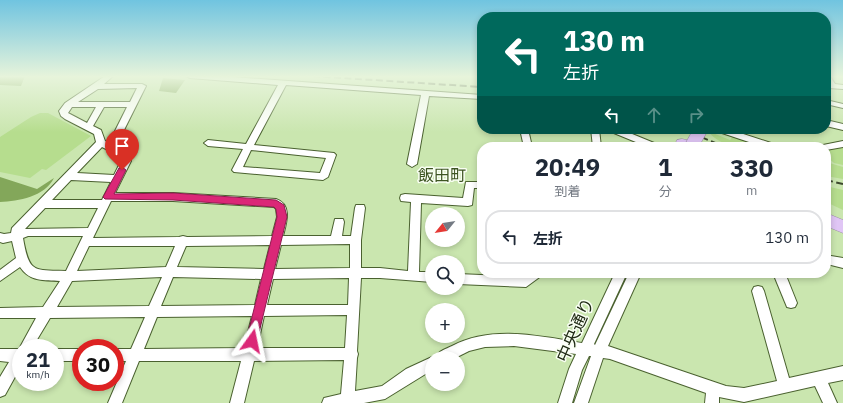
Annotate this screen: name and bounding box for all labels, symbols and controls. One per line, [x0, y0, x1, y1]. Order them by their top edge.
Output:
text: 130 m [563, 22, 645, 59]
icon: left [497, 28, 549, 80]
text: 左折 [563, 61, 599, 84]
icon: left [601, 104, 623, 126]
icon: ahead [643, 104, 665, 126]
icon: right [685, 104, 707, 126]
pin [105, 129, 139, 170]
icon: arrive [111, 135, 133, 157]
text: 20:49 [535, 151, 600, 183]
text: 1 [658, 151, 672, 183]
text: 330 [730, 152, 773, 184]
district label: 飯田町 [418, 165, 466, 185]
text: m [746, 182, 757, 199]
text: 到着 [554, 183, 580, 200]
text: 分 [659, 183, 672, 200]
north arrow [425, 207, 465, 247]
map controls [425, 207, 465, 391]
icon: left [499, 226, 521, 248]
text: 130 m [765, 228, 809, 247]
text: 左折 [533, 229, 563, 248]
button: search [425, 255, 465, 295]
street label: 中央通り [551, 294, 599, 366]
button: + [425, 303, 465, 343]
position arrow [231, 320, 273, 362]
speed limit sign: 30 [72, 339, 124, 391]
text: 21 [26, 346, 50, 373]
button: − [425, 351, 465, 391]
text: km/h [26, 368, 50, 381]

